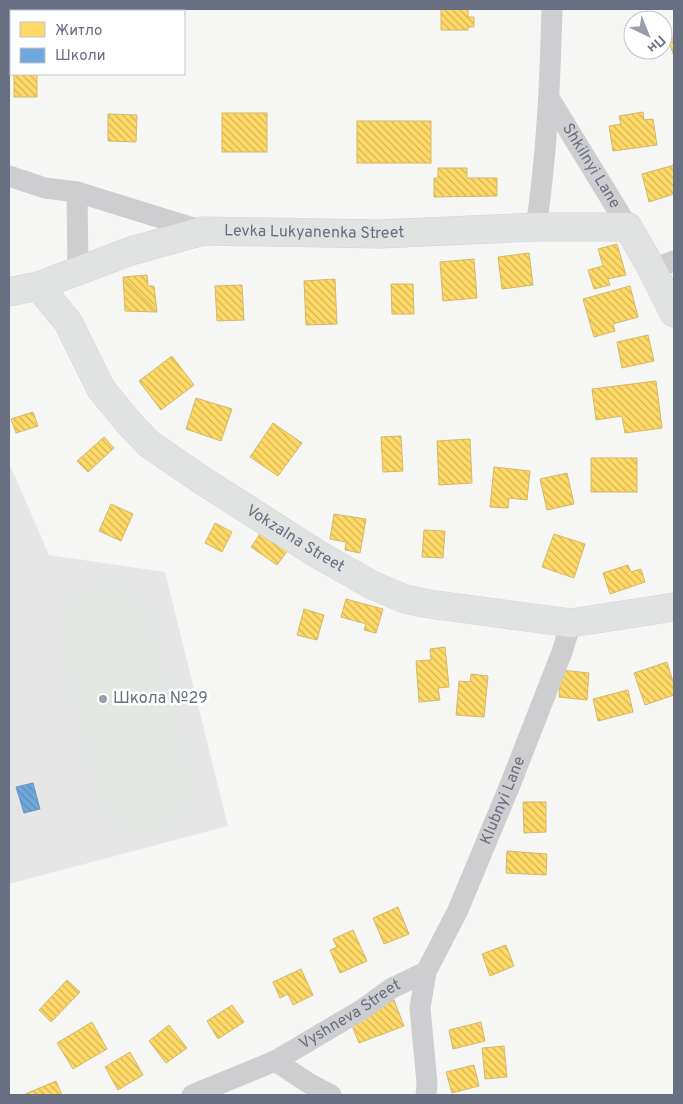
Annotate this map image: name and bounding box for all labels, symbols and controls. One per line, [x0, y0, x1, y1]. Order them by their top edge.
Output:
legend [10, 10, 185, 75]
north arrow [623, 10, 673, 60]
text: Житло [55, 22, 102, 41]
text: Пн [643, 31, 669, 56]
text: Школи [55, 47, 106, 66]
street label: Shkilnyi Lane [557, 120, 624, 212]
street label: Levka Lukyanenka Street [224, 221, 405, 244]
street label: Vokzalna Street [242, 501, 348, 577]
place label: Школа №29 [113, 689, 208, 709]
marker: Школа №29 [97, 693, 109, 705]
street label: Klubnyi Lane [476, 754, 530, 848]
street label: Vyshneva Street [296, 975, 404, 1054]

